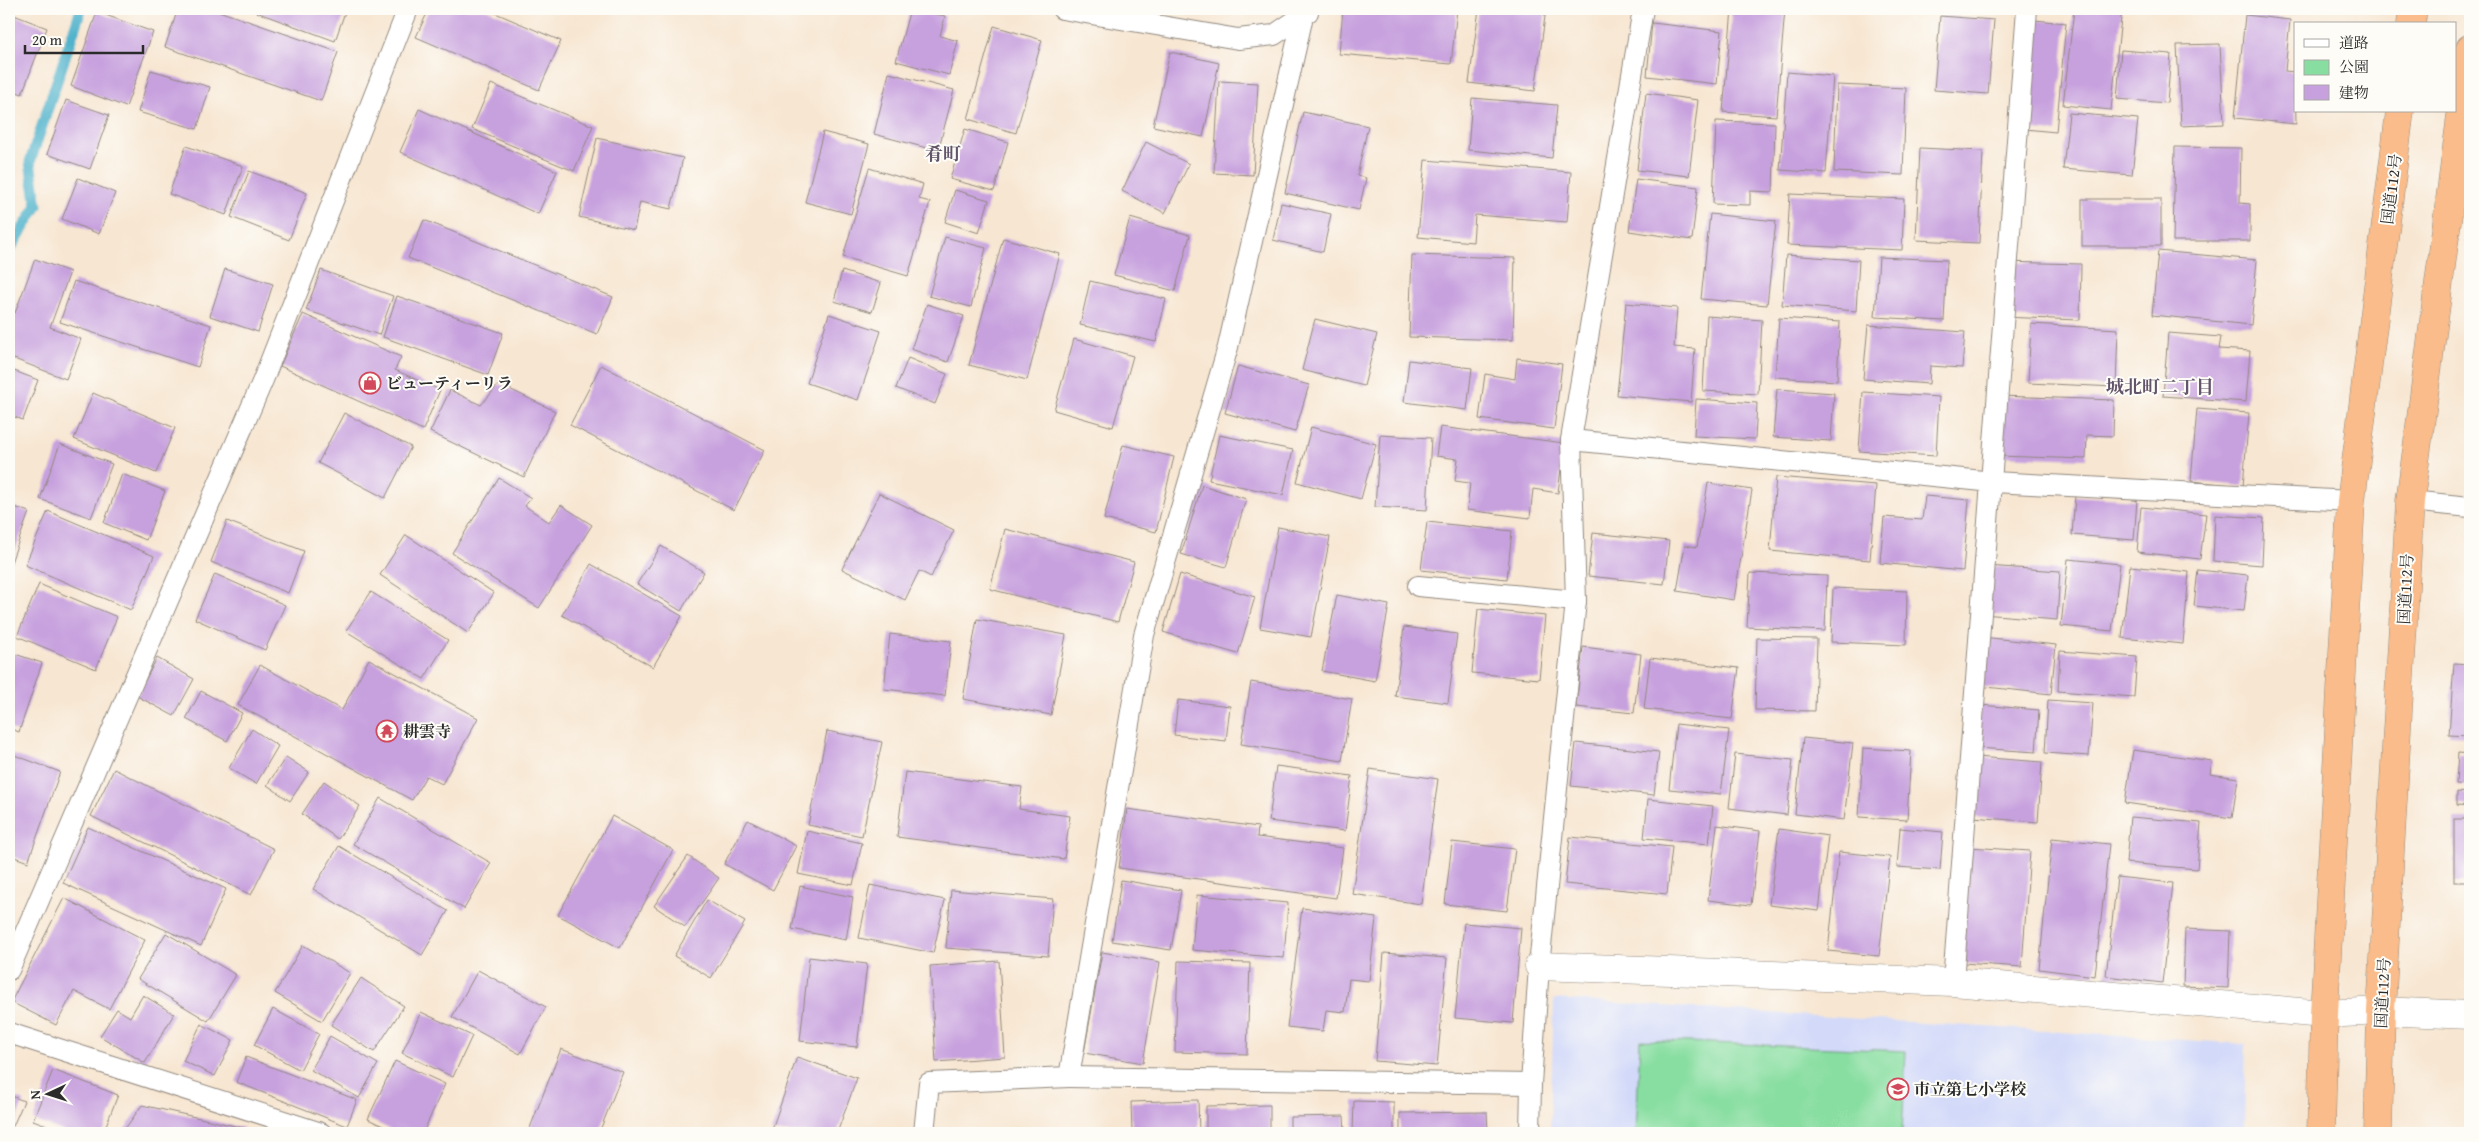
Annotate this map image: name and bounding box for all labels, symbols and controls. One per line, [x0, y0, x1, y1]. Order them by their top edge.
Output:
scale bar [25, 22, 142, 54]
legend [2294, 22, 2456, 112]
text: 20 m [32, 29, 63, 50]
text: 道路 [2339, 32, 2369, 53]
text: 公園 [2339, 56, 2369, 77]
text: 建物 [2339, 82, 2369, 103]
district label: 肴町 [925, 140, 961, 167]
street label: 国道112号 [2375, 152, 2407, 226]
shop icon: ビューティーリラ [358, 371, 382, 395]
place label: ビューティーリラ [386, 371, 513, 395]
district label: 城北町二丁目 [2106, 373, 2214, 400]
street label: 国道112号 [2391, 553, 2419, 625]
temple icon: 耕雲寺 [375, 719, 399, 743]
place label: 耕雲寺 [403, 719, 451, 743]
street label: 国道112号 [2368, 957, 2396, 1029]
north arrow [22, 1070, 72, 1120]
school or university icon: 市立第七小学校 [1886, 1077, 1910, 1101]
place label: 市立第七小学校 [1914, 1077, 2027, 1101]
text: N [25, 1089, 45, 1100]

